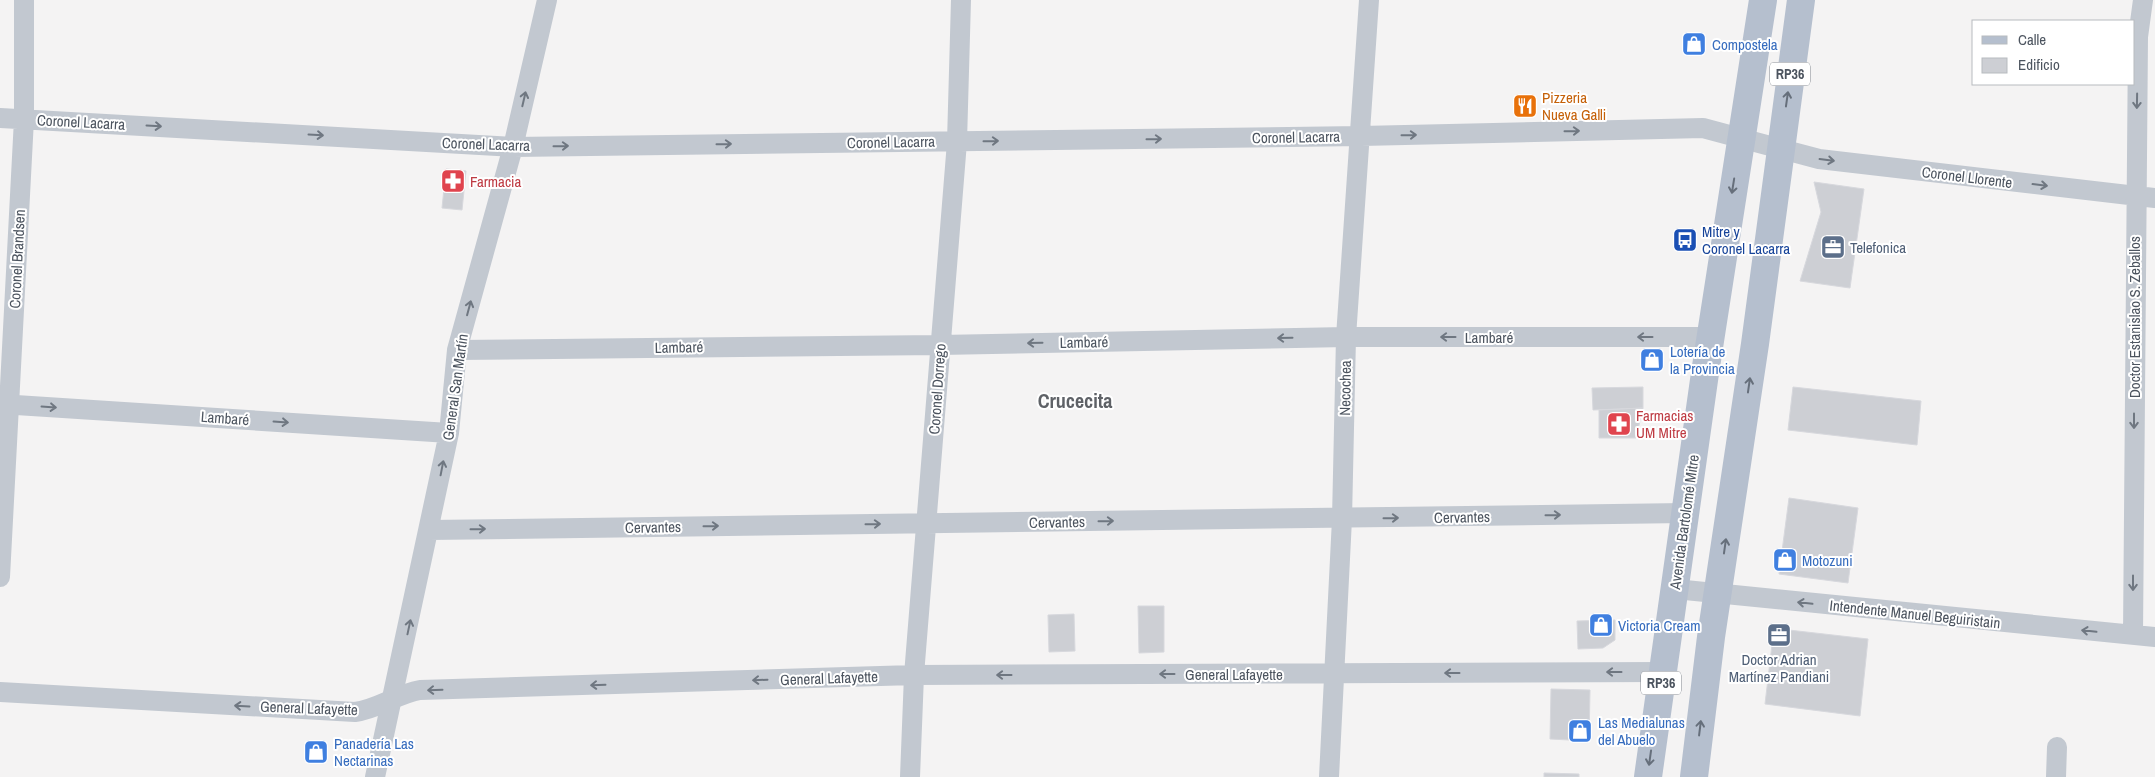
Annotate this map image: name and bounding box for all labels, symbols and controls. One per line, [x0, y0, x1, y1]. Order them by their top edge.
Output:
legend [1972, 20, 2135, 85]
text: Calle [2018, 29, 2046, 50]
shop icon: Compostela [1681, 31, 1707, 57]
place label: Compostela [1712, 34, 1778, 55]
text: Edificio [2018, 54, 2060, 75]
road number: RP36 [1770, 62, 1810, 86]
place label: Pizzeria Nueva Galli [1542, 87, 1606, 125]
one-way arrow [1782, 91, 1792, 107]
one-way arrow [520, 92, 529, 108]
restaurant icon: Pizzeria Nueva Galli [1512, 93, 1538, 119]
one-way arrow [2132, 93, 2141, 109]
street label: Coronel Lacarra [36, 109, 126, 135]
one-way arrow [145, 122, 161, 131]
street label: Coronel Lacarra [1252, 126, 1340, 148]
one-way arrow [1563, 126, 1579, 136]
one-way arrow [1400, 130, 1417, 140]
one-way arrow [307, 131, 323, 140]
street label: Coronel Lacarra [847, 131, 935, 153]
street label: Coronel Lacarra [442, 132, 531, 156]
one-way arrow [1145, 134, 1161, 144]
one-way arrow [982, 136, 999, 146]
one-way arrow [716, 139, 732, 149]
one-way arrow [553, 141, 569, 151]
one-way arrow [1818, 155, 1834, 165]
street label: Coronel Llorente [1921, 161, 2014, 193]
pharmacy icon: Farmacia [440, 168, 466, 194]
place label: Farmacia [470, 171, 522, 192]
one-way arrow [1728, 177, 1738, 193]
one-way arrow [2032, 180, 2048, 190]
street label: Coronel Brandsen [4, 209, 30, 309]
place label: Mitre y Coronel Lacarra [1702, 221, 1790, 259]
bus stop icon: Mitre y Coronel Lacarra [1672, 227, 1698, 253]
office icon: Telefonica [1820, 234, 1846, 260]
street label: Doctor Estanislao S. Zeballos [2124, 236, 2145, 398]
place label: Telefonica [1850, 237, 1906, 258]
one-way arrow [464, 301, 474, 317]
street label: Lambaré [1465, 327, 1513, 348]
street label: Lambaré [1060, 331, 1109, 353]
street label: General San Martín [437, 332, 473, 442]
one-way arrow [1440, 332, 1456, 342]
one-way arrow [1637, 332, 1654, 342]
one-way arrow [1277, 333, 1294, 343]
street label: Lambaré [655, 336, 704, 358]
one-way arrow [1028, 338, 1044, 348]
place label: Lotería de la Provincia [1670, 341, 1735, 379]
street label: Coronel Dorrego [923, 343, 951, 435]
shop icon: Lotería de la Provincia [1639, 347, 1665, 373]
street label: Necochea [1334, 360, 1356, 416]
one-way arrow [1744, 378, 1754, 394]
district label: Crucecita [1038, 387, 1112, 414]
one-way arrow [40, 402, 56, 411]
place label: Farmacias UM Mitre [1636, 405, 1694, 443]
street label: Lambaré [200, 406, 250, 430]
pharmacy icon: Farmacias UM Mitre [1606, 411, 1632, 437]
one-way arrow [2129, 412, 2139, 429]
one-way arrow [272, 418, 288, 427]
street label: Avenida Bartolomé Mitre [1664, 453, 1704, 592]
one-way arrow [438, 460, 447, 476]
street label: Cervantes [1434, 506, 1490, 528]
one-way arrow [1544, 510, 1561, 520]
street label: Cervantes [1029, 511, 1085, 533]
one-way arrow [1382, 513, 1398, 523]
street label: Cervantes [625, 516, 681, 538]
one-way arrow [1097, 516, 1113, 526]
one-way arrow [864, 519, 881, 529]
one-way arrow [702, 521, 718, 531]
one-way arrow [470, 525, 486, 534]
one-way arrow [1720, 539, 1730, 555]
shop icon: Motozuni [1772, 547, 1798, 573]
place label: Motozuni [1802, 550, 1853, 571]
one-way arrow [2128, 575, 2138, 591]
street label: Intendente Manuel Beguiristain [1829, 595, 2001, 633]
one-way arrow [1798, 598, 1814, 608]
shop icon: Victoria Cream [1588, 612, 1614, 638]
place label: Victoria Cream [1618, 615, 1701, 636]
one-way arrow [405, 619, 414, 635]
office icon: Doctor Adrian Martínez Pandiani [1766, 622, 1792, 648]
one-way arrow [2081, 626, 2097, 636]
place label: Doctor Adrian Martínez Pandiani [1729, 649, 1829, 687]
street label: General Lafayette [1185, 664, 1283, 685]
street label: General Lafayette [780, 666, 878, 690]
one-way arrow [1607, 667, 1623, 677]
one-way arrow [1444, 668, 1460, 678]
one-way arrow [1159, 669, 1176, 679]
one-way arrow [997, 670, 1013, 680]
road number: RP36 [1641, 671, 1681, 694]
one-way arrow [752, 675, 768, 685]
one-way arrow [590, 680, 606, 690]
one-way arrow [428, 685, 444, 694]
street label: General Lafayette [260, 696, 358, 720]
one-way arrow [235, 701, 251, 710]
place label: Las Medialunas del Abuelo [1598, 712, 1685, 750]
shop icon: Las Medialunas del Abuelo [1567, 718, 1593, 744]
one-way arrow [1695, 721, 1705, 737]
place label: Panadería Las Nectarinas [334, 733, 414, 771]
shop icon: Panadería Las Nectarinas [303, 739, 329, 765]
one-way arrow [1645, 750, 1655, 766]

